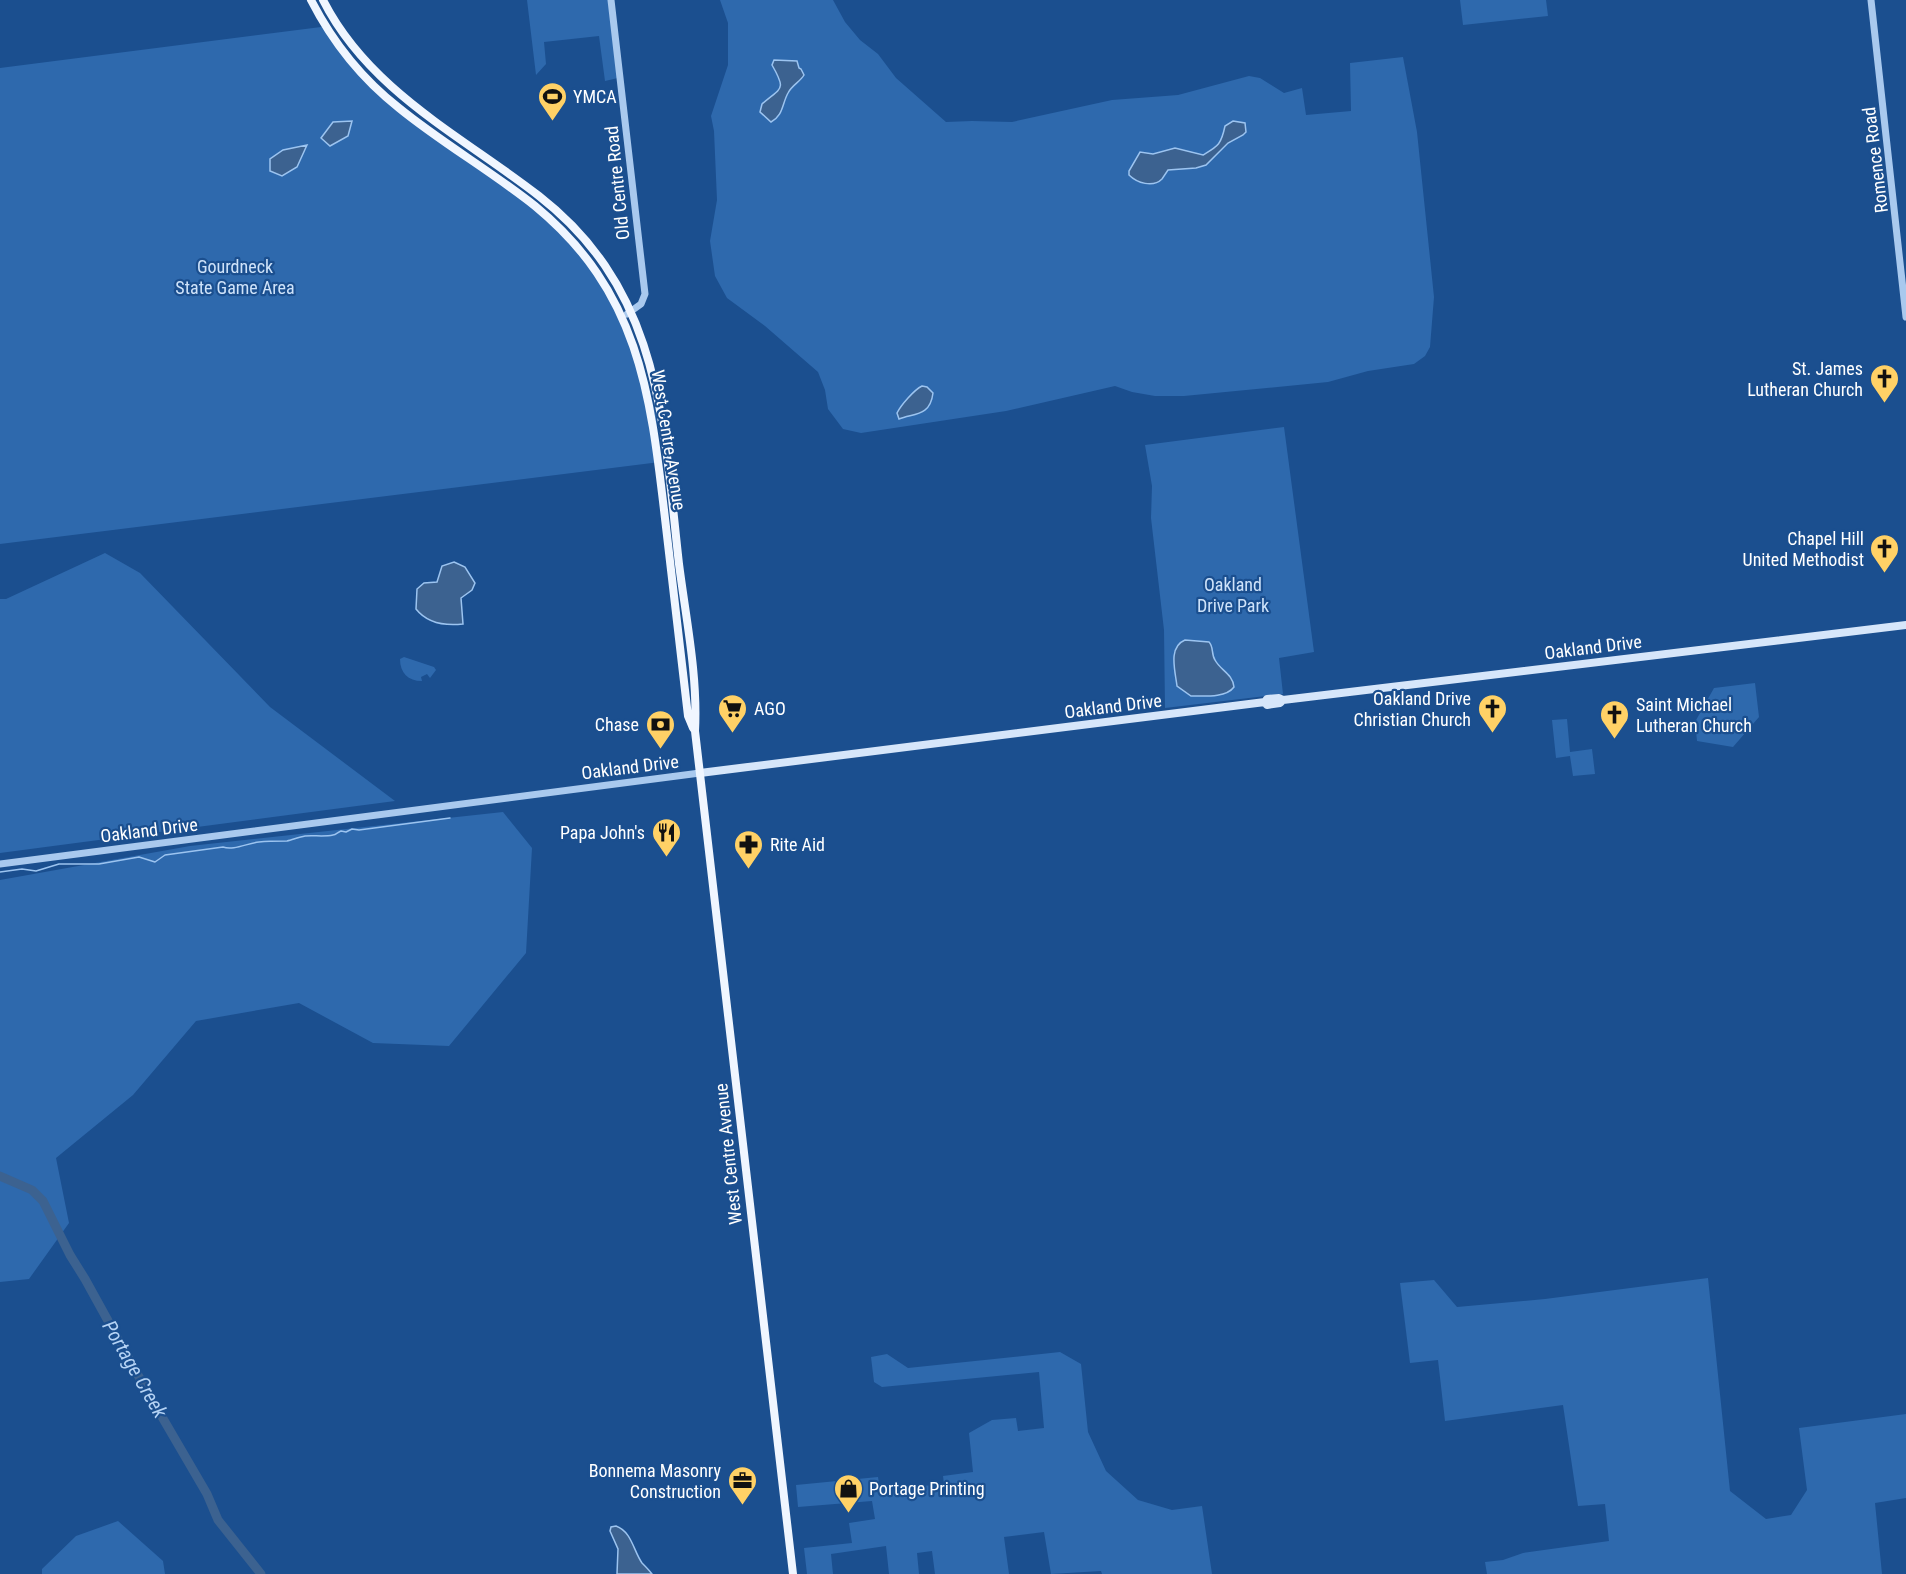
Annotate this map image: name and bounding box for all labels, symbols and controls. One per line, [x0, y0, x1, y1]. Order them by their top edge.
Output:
sports icon: YMCA [536, 80, 568, 122]
place label: YMCA [573, 86, 617, 107]
street label: Romence Road [1858, 106, 1892, 214]
street label: Old Centre Road [601, 125, 633, 241]
park label: Gourdneck State Game Area [175, 256, 295, 298]
place label: St. James Lutheran Church [1747, 358, 1863, 400]
church icon: St. James Lutheran Church [1868, 362, 1900, 404]
street label: West Centre Avenue [648, 368, 690, 512]
place label: Chapel Hill United Methodist [1743, 528, 1864, 570]
church icon: Chapel Hill United Methodist [1869, 532, 1901, 574]
park label: Oakland Drive Park [1197, 574, 1269, 616]
street label: Oakland Drive [1543, 631, 1643, 663]
place label: Oakland Drive Christian Church [1353, 688, 1471, 730]
street label: Oakland Drive [1063, 690, 1163, 722]
supermarket icon: AGO [717, 692, 749, 734]
church icon: Oakland Drive Christian Church [1476, 692, 1508, 734]
place label: Saint Michael Lutheran Church [1636, 694, 1752, 736]
place label: AGO [754, 698, 786, 719]
church icon: Saint Michael Lutheran Church [1599, 698, 1631, 740]
bank icon: Chase [644, 708, 676, 750]
place label: Chase [595, 714, 639, 735]
street label: Oakland Drive [580, 751, 680, 783]
street label: Oakland Drive [99, 814, 199, 846]
restaurant icon: Papa John's [650, 816, 682, 858]
place label: Papa John's [560, 822, 645, 843]
pharmacy icon: Rite Aid [733, 828, 765, 870]
place label: Rite Aid [770, 834, 825, 855]
street label: West Centre Avenue [710, 1082, 746, 1226]
water label: Portage Creek [97, 1316, 173, 1423]
place label: Bonnema Masonry Construction [589, 1460, 721, 1502]
office icon: Bonnema Masonry Construction [726, 1464, 758, 1506]
shop icon: Portage Printing [832, 1472, 864, 1514]
place label: Portage Printing [869, 1478, 985, 1499]

